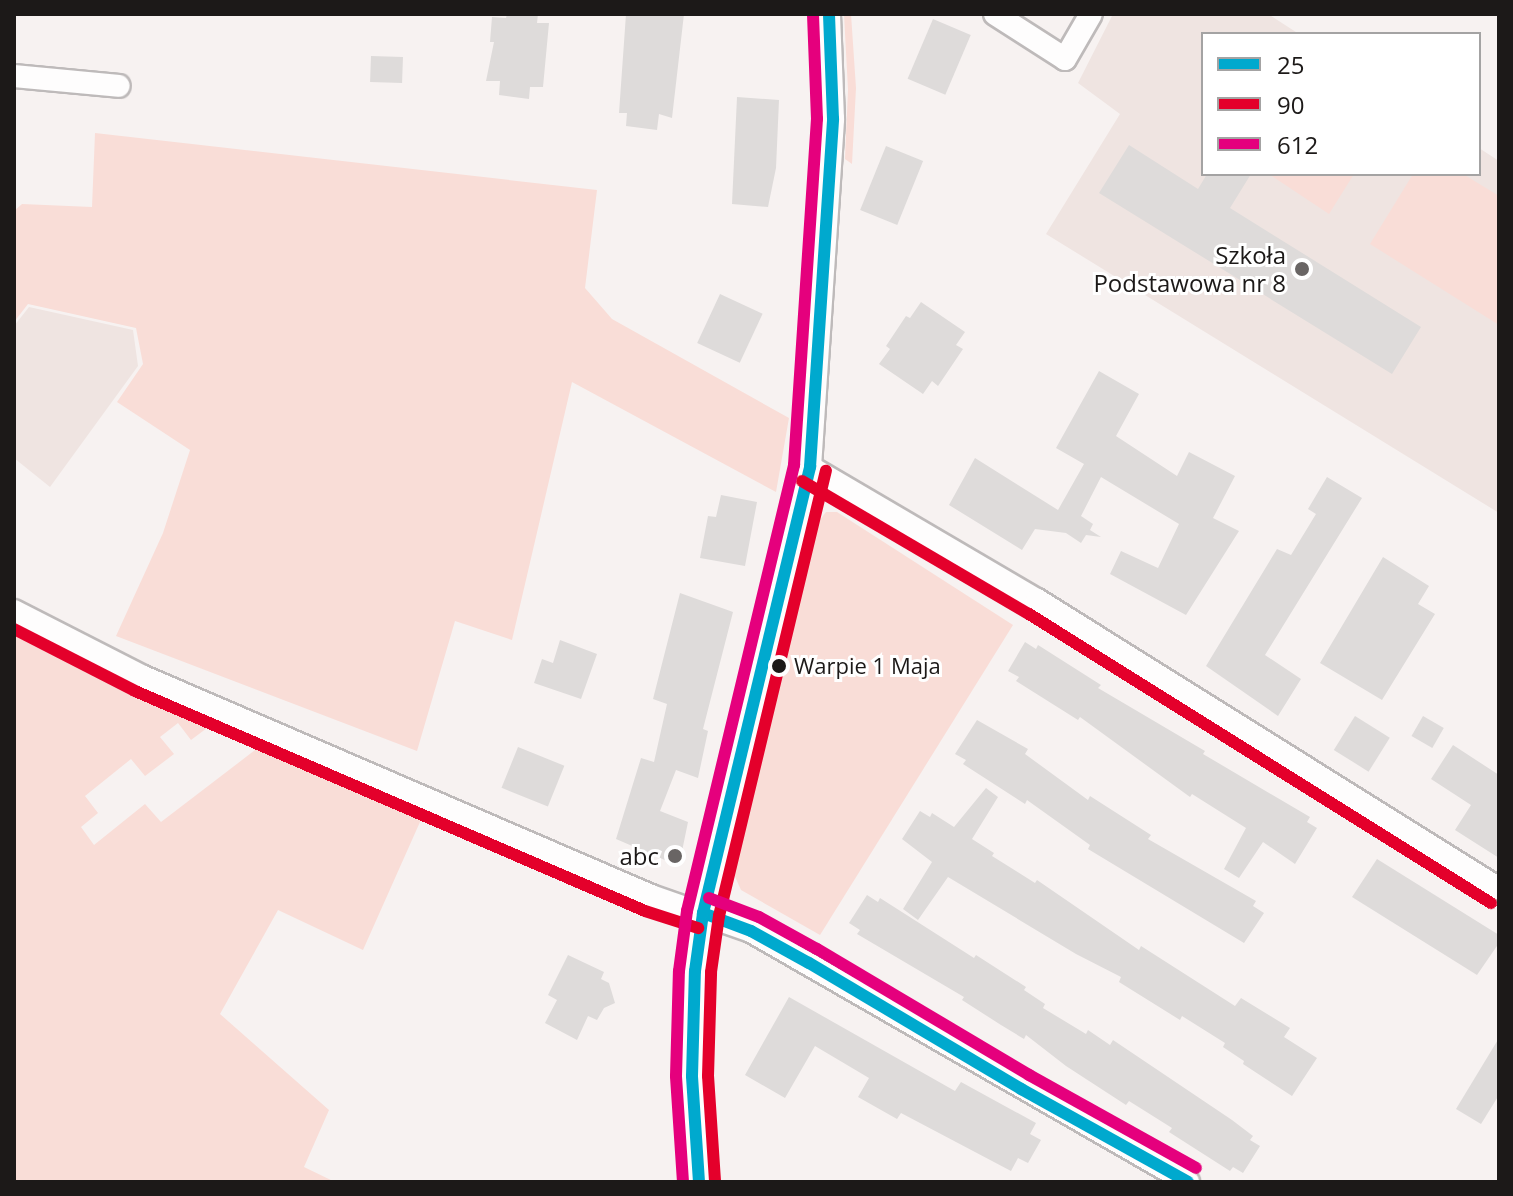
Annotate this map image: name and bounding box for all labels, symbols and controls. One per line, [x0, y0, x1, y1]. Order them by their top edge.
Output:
legend [1201, 32, 1481, 176]
text: 25 [1277, 48, 1304, 81]
text: 90 [1277, 88, 1304, 121]
text: 612 [1277, 128, 1318, 161]
place label: Szkoła Podstawowa nr 8 [1093, 241, 1286, 297]
marker: Szkoła Podstawowa nr 8 [1293, 260, 1311, 278]
place label: Warpie 1 Maja [794, 653, 941, 679]
marker: Warpie 1 Maja [771, 658, 787, 674]
place label: abc [619, 842, 659, 870]
marker: abc [666, 847, 684, 865]

